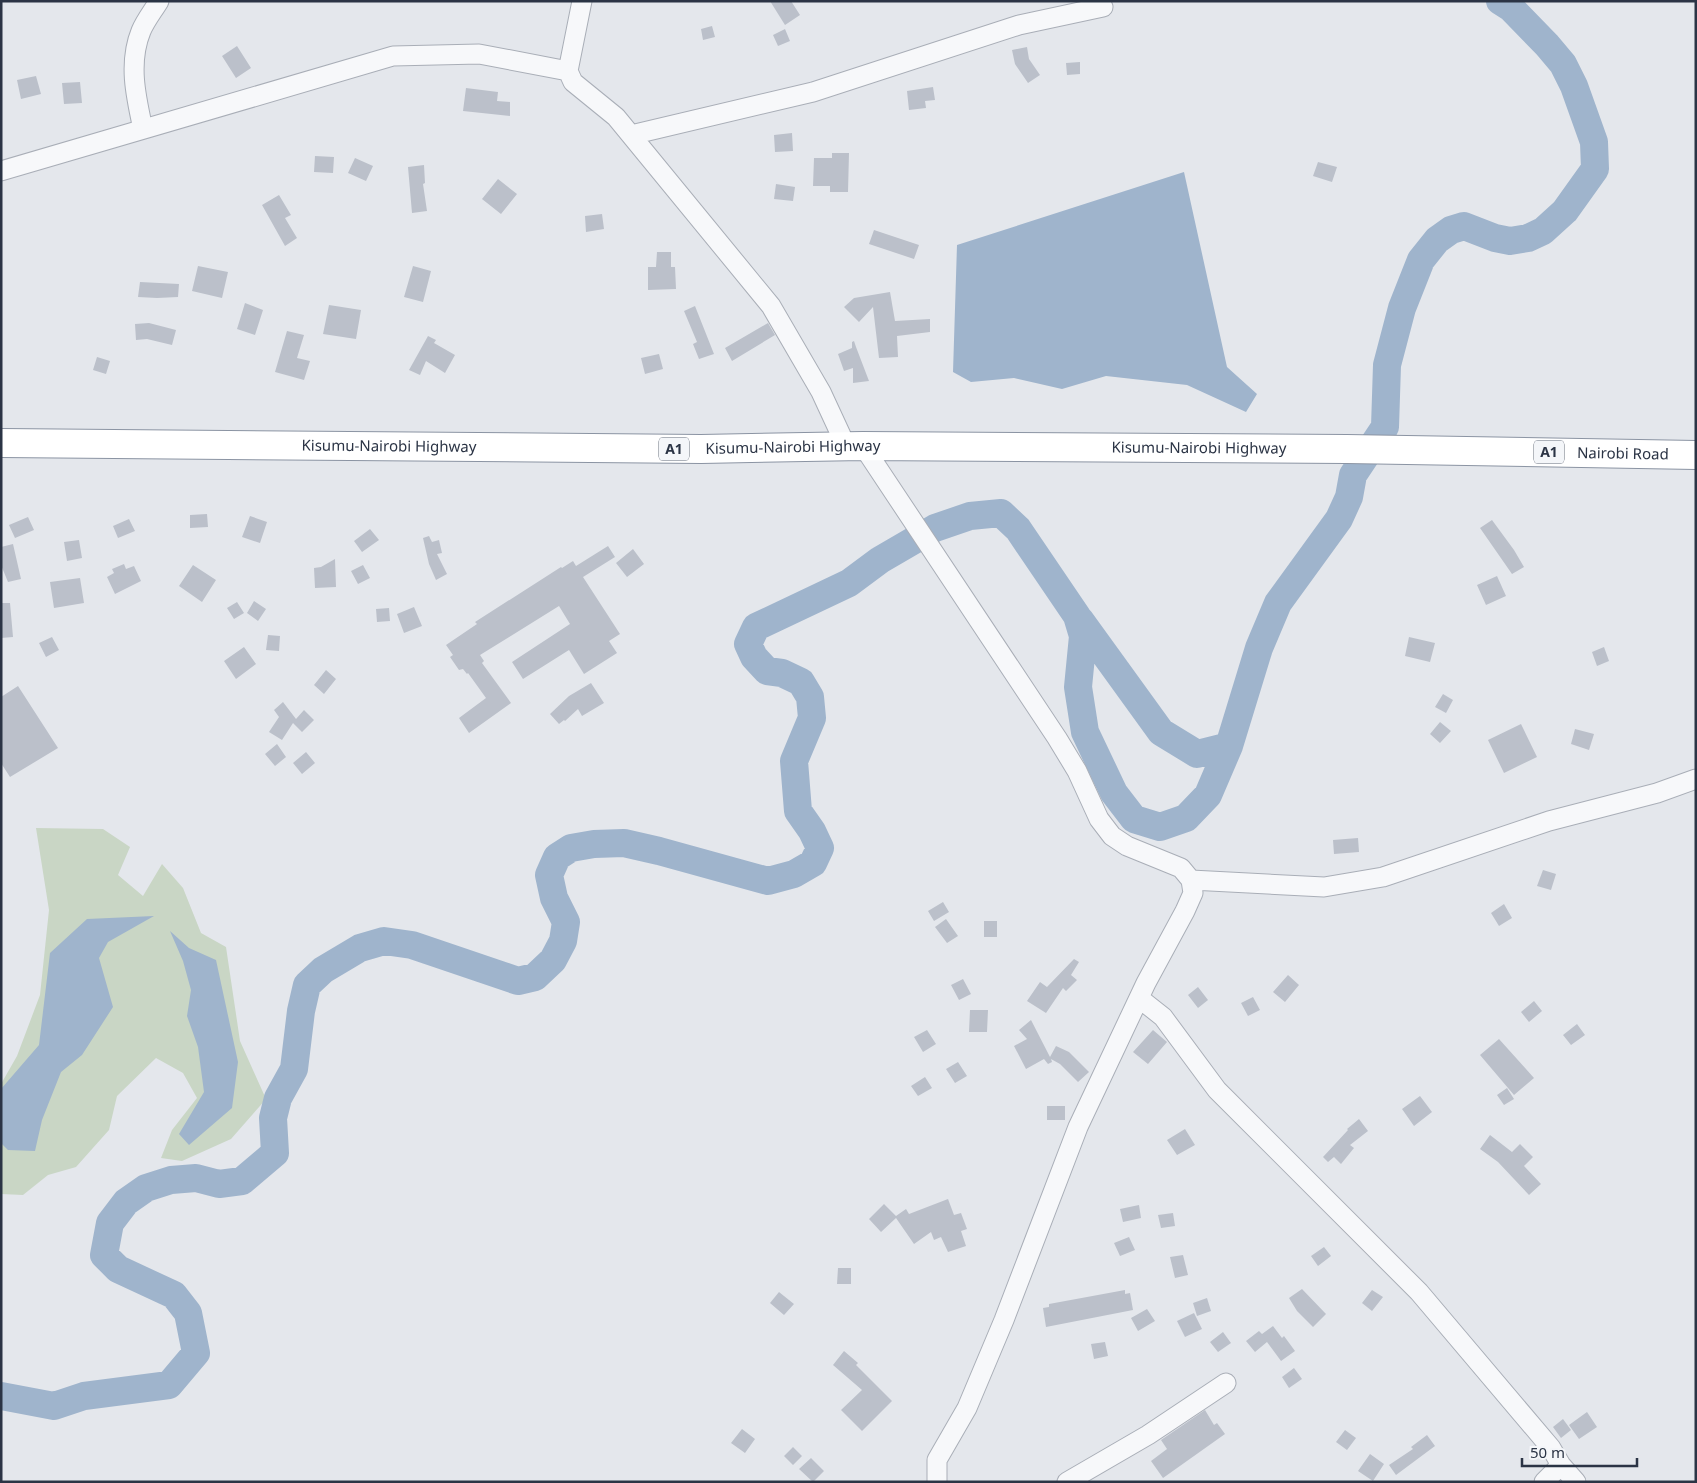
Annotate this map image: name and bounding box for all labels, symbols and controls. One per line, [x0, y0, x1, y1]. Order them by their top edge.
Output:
street label: Kisumu-Nairobi Highway [301, 435, 477, 456]
street label: Kisumu-Nairobi Highway [705, 435, 881, 458]
street label: Kisumu-Nairobi Highway [1111, 437, 1287, 458]
road number: A1 [659, 438, 689, 460]
road number: A1 [1534, 441, 1564, 464]
street label: Nairobi Road [1577, 442, 1669, 464]
scale bar [1522, 1436, 1637, 1468]
text: 50 m [1530, 1442, 1565, 1462]

